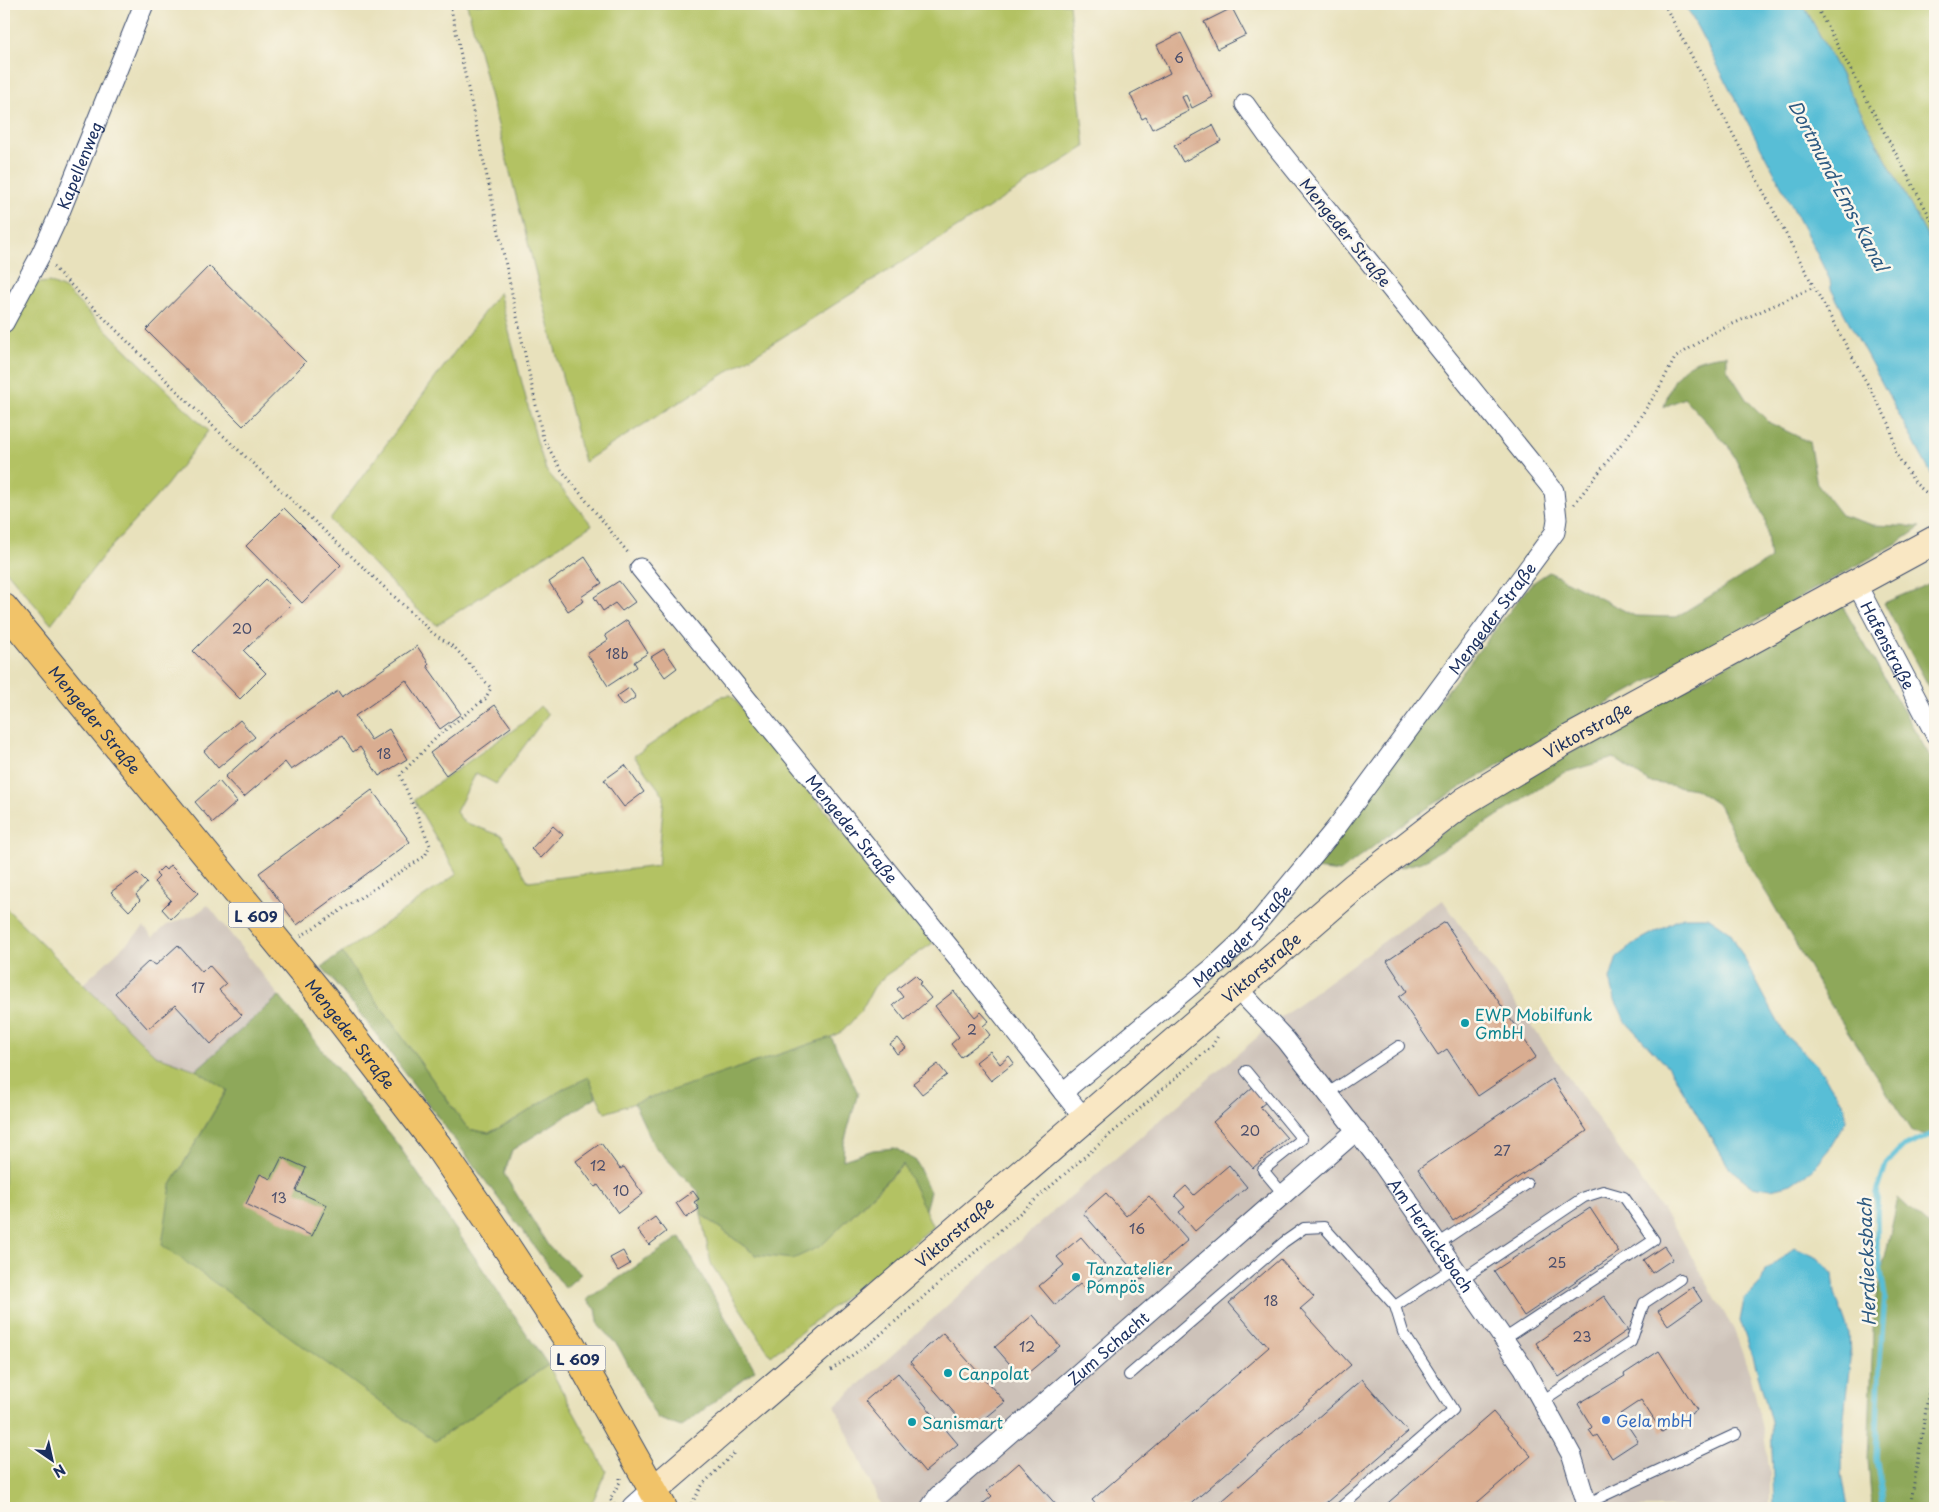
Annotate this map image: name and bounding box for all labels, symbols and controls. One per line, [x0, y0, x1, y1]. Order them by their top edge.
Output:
house number: 6 [1174, 47, 1184, 68]
water label: Dortmund-Ems-Kanal [1782, 95, 1897, 278]
street label: Kapellenweg [50, 117, 108, 213]
street label: Mengeder Straße [1294, 172, 1398, 292]
street label: Mengeder Straße [1442, 557, 1541, 679]
street label: Hafenstraße [1855, 597, 1921, 693]
house number: 20 [232, 618, 252, 639]
house number: 18b [605, 643, 629, 664]
street label: Mengeder Straße [43, 660, 147, 779]
street label: Viktorstraße [1539, 695, 1636, 763]
house number: 18 [376, 743, 392, 764]
street label: Mengeder Straße [801, 769, 904, 888]
street label: Mengeder Straße [1187, 879, 1296, 992]
road number: L 609 [228, 902, 284, 928]
street label: Viktorstraße [1216, 926, 1306, 1008]
street label: Mengeder Straße [300, 973, 401, 1094]
house number: 17 [191, 977, 205, 998]
place label: EWP Mobilfunk GmbH [1475, 1002, 1593, 1044]
marker: EWP Mobilfunk GmbH [1459, 1017, 1471, 1029]
house number: 2 [967, 1019, 977, 1040]
house number: 20 [1240, 1120, 1260, 1141]
house number: 27 [1493, 1140, 1511, 1161]
house number: 12 [590, 1155, 606, 1176]
street label: Am Herdicksbach [1383, 1173, 1480, 1297]
house number: 10 [613, 1180, 629, 1201]
house number: 13 [271, 1187, 287, 1208]
street label: Viktorstraße [909, 1191, 999, 1272]
water label: Herdiecksbach [1850, 1197, 1882, 1326]
house number: 16 [1129, 1218, 1145, 1239]
house number: 25 [1548, 1252, 1566, 1273]
place label: Tanzatelier Pompös [1086, 1256, 1173, 1298]
marker: Tanzatelier Pompös [1070, 1271, 1082, 1283]
house number: 18 [1263, 1290, 1279, 1311]
street label: Zum Schacht [1062, 1305, 1154, 1390]
house number: 23 [1573, 1326, 1591, 1347]
house number: 12 [1019, 1336, 1035, 1357]
road number: L 609 [550, 1346, 606, 1370]
place label: Canpolat [958, 1361, 1030, 1385]
marker: Canpolat [942, 1367, 954, 1379]
place label: Gela mbH [1616, 1408, 1693, 1432]
place label: Sanismart [922, 1410, 1004, 1434]
marker: Gela mbH [1600, 1414, 1612, 1426]
marker: Sanismart [906, 1416, 918, 1428]
north arrow [28, 1434, 78, 1484]
text: N [49, 1459, 70, 1483]

